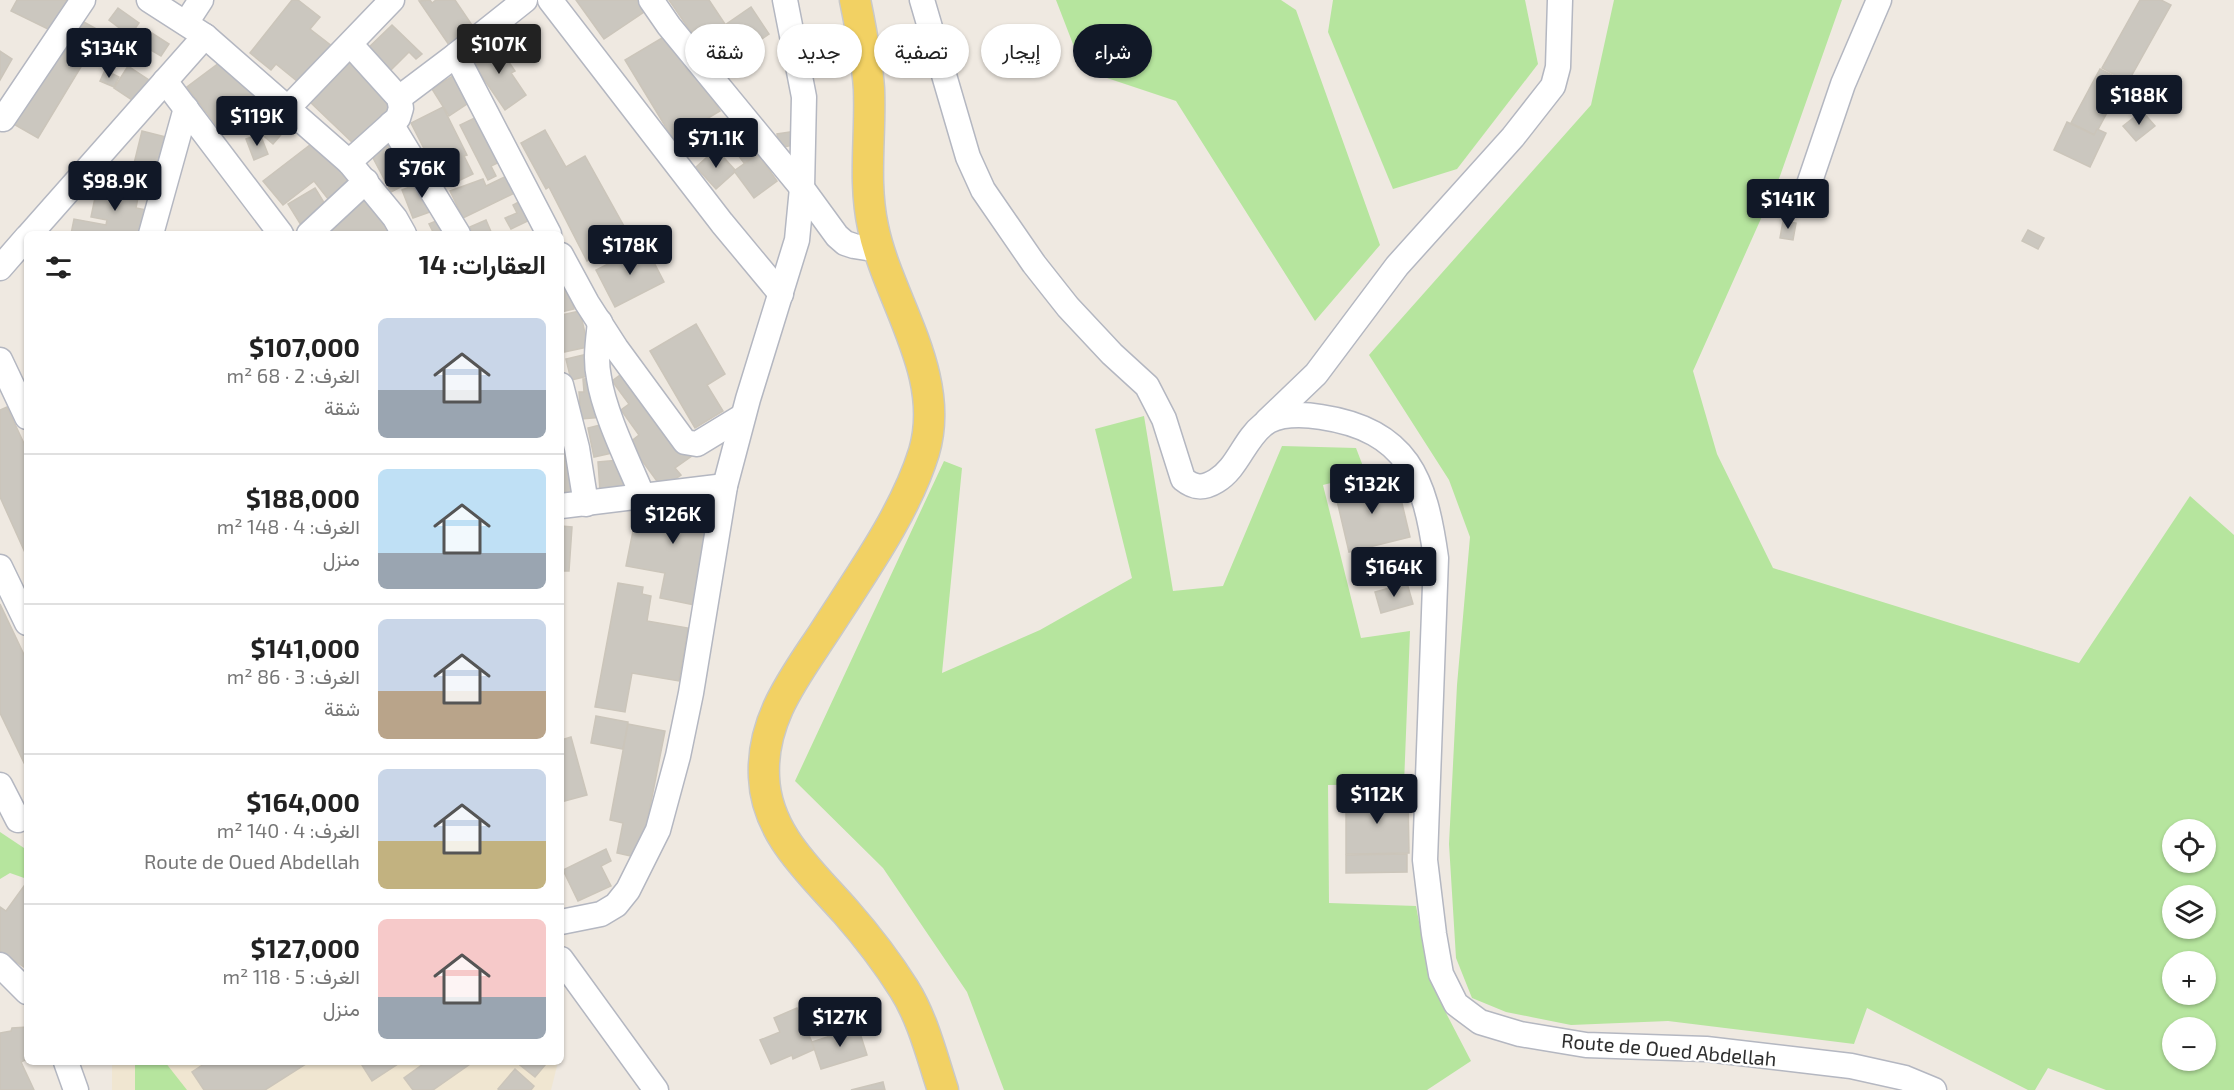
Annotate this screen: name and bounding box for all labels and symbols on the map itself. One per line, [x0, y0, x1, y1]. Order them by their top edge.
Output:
pin: $107K [457, 24, 541, 75]
pin: $134K [67, 28, 151, 79]
pin: $188K [2097, 75, 2181, 126]
pin: $119K [215, 96, 299, 147]
pin: $71.1K [667, 118, 765, 169]
pin: $76K [386, 148, 458, 199]
pin: $98.9K [66, 161, 164, 212]
pin: $141K [1746, 179, 1830, 230]
pin: $178K [588, 225, 672, 276]
pin: $132K [1330, 464, 1414, 515]
pin: $126K [631, 494, 715, 545]
pin: $164K [1352, 547, 1436, 598]
pin: $112K [1335, 774, 1419, 825]
pin: $127K [798, 997, 882, 1048]
street label: Route de Oued Abdellah [1560, 1028, 1778, 1070]

